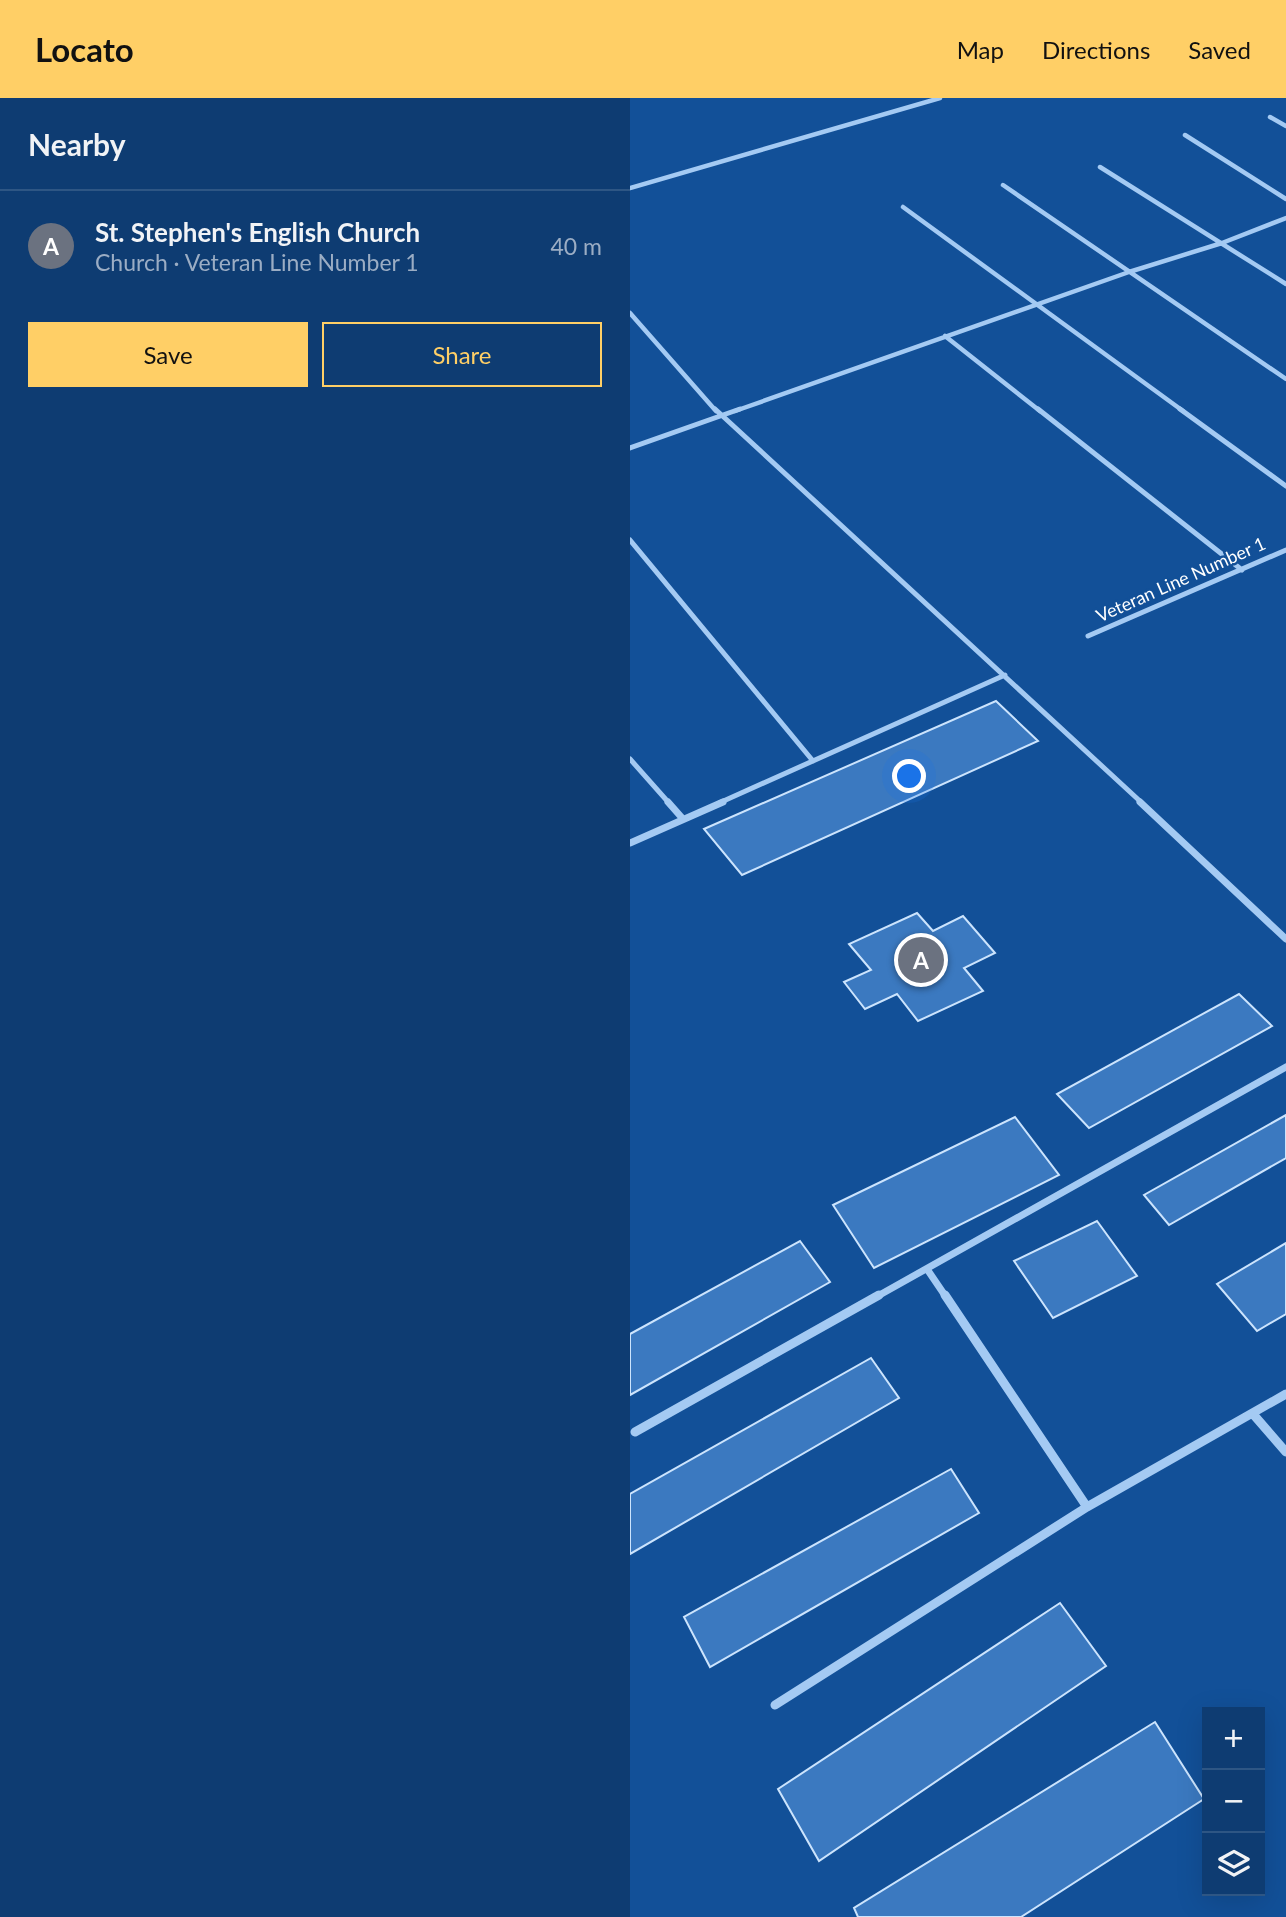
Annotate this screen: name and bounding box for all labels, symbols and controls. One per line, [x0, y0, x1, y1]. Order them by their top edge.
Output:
text: Locato [35, 29, 134, 69]
text: Map [957, 35, 1004, 64]
text: Directions [1042, 35, 1150, 64]
text: Saved [1188, 35, 1251, 64]
text: Nearby [28, 126, 126, 162]
text: St. Stephen's English Church [95, 216, 420, 248]
text: A [43, 232, 59, 260]
text: 40 m [551, 232, 602, 260]
text: Church · Veteran Line Number 1 [95, 248, 419, 276]
button: Save [28, 322, 308, 387]
button: Share [322, 322, 602, 387]
street label: Veteran Line Number 1 [1092, 532, 1269, 626]
your location [892, 759, 926, 793]
pin: A [898, 934, 944, 986]
map controls [1202, 1707, 1265, 1896]
button: + [1202, 1707, 1265, 1770]
button: − [1202, 1770, 1265, 1833]
button: layers [1202, 1833, 1265, 1896]

